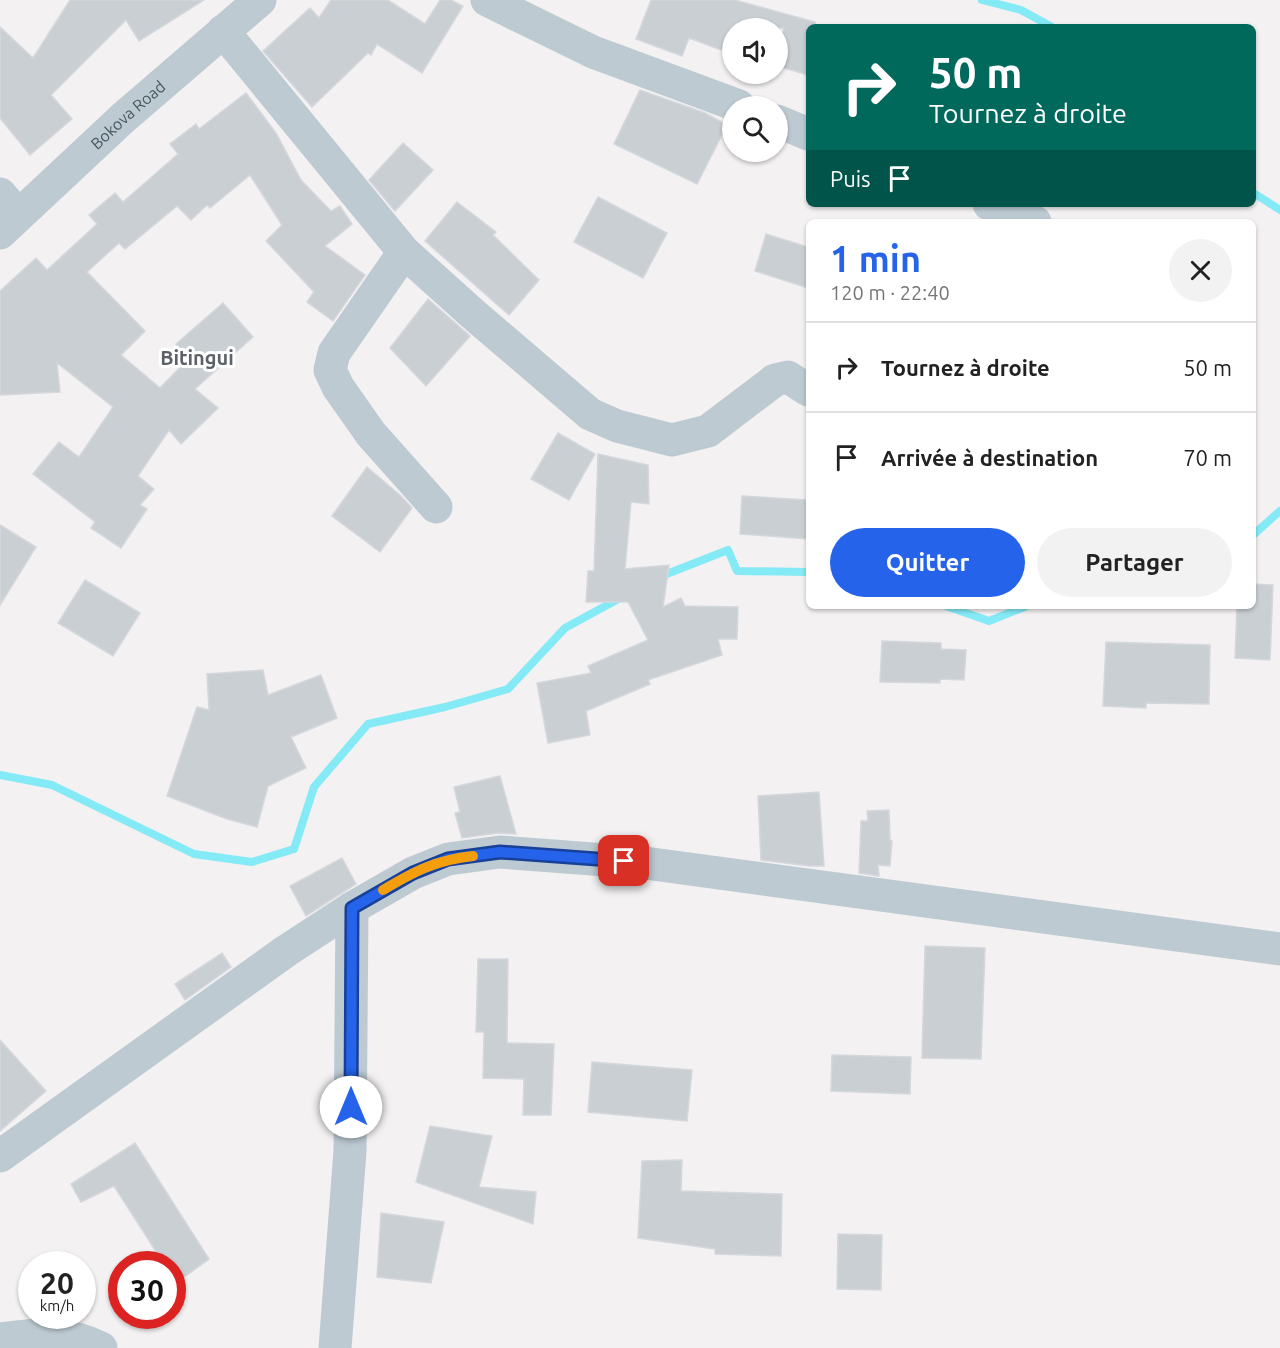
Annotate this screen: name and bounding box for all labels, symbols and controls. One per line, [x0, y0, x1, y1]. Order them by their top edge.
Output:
map controls [722, 18, 788, 162]
button: sound [722, 18, 788, 84]
icon: right [830, 48, 908, 126]
text: 50 m [929, 49, 1023, 96]
street label: Bokova Road [87, 77, 168, 153]
button: search [722, 96, 788, 162]
text: Tournez à droite [929, 98, 1127, 128]
icon: arrive [883, 162, 916, 195]
text: Puis [830, 166, 871, 191]
text: 1 min [830, 238, 921, 279]
button: close [1169, 239, 1232, 302]
text: 120 m · 22:40 [830, 281, 950, 304]
district label: Bitingui [160, 346, 234, 369]
icon: right [830, 351, 863, 384]
text: Tournez à droite [881, 355, 1050, 380]
text: 50 m [1183, 355, 1232, 380]
icon: arrive [830, 441, 863, 474]
text: Arrivée à destination [881, 445, 1098, 470]
text: 70 m [1183, 445, 1232, 470]
button: Quitter [830, 528, 1025, 597]
button: Partager [1037, 528, 1232, 597]
pin [598, 835, 649, 886]
icon: arrive [607, 844, 640, 877]
position arrow [319, 1075, 383, 1139]
speed limit sign: 30 [108, 1251, 186, 1329]
text: 20 [40, 1266, 74, 1300]
text: km/h [40, 1297, 74, 1314]

